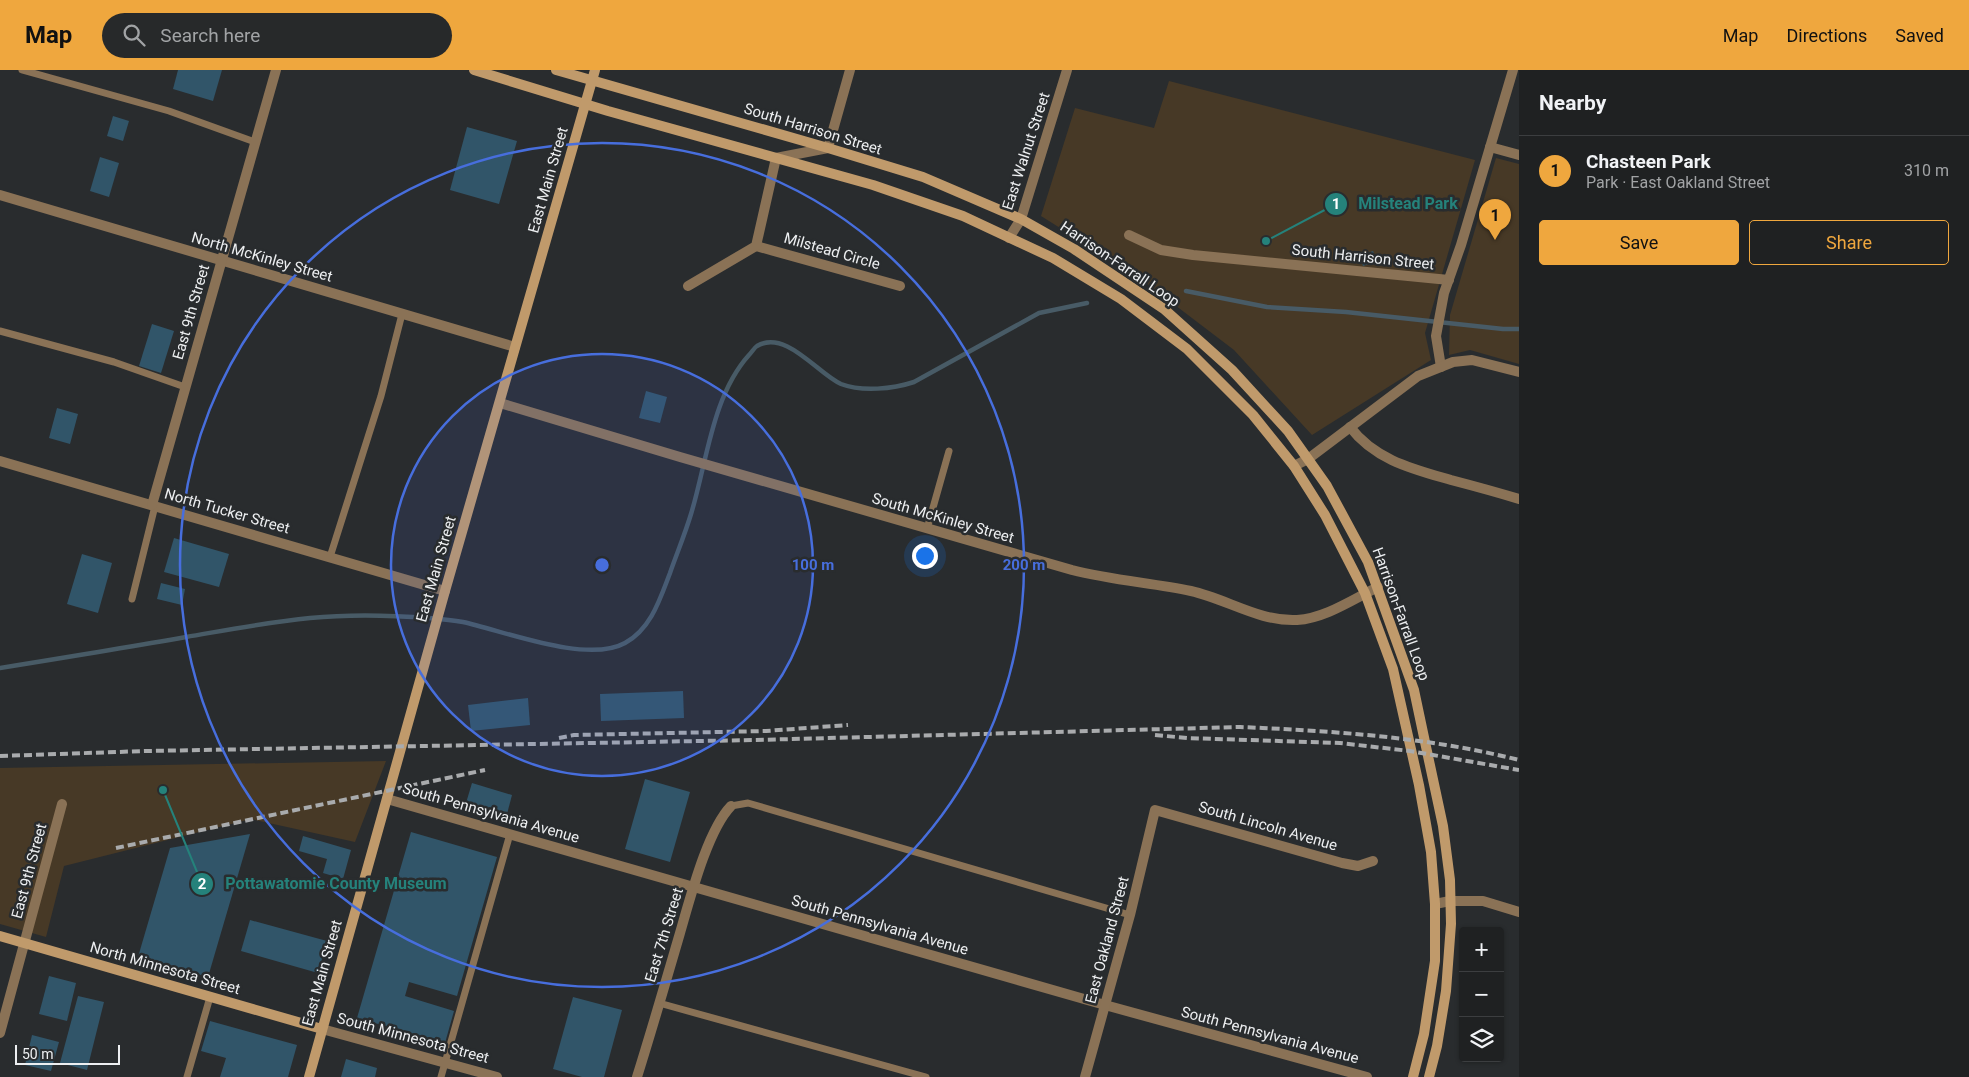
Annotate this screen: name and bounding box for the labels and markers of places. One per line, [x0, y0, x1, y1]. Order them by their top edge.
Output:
callout: Milstead Park [1323, 188, 1468, 219]
pin: 1 [1479, 199, 1511, 240]
centre of rings [593, 556, 611, 574]
callout: Pottawatomie County Museum [190, 868, 456, 899]

